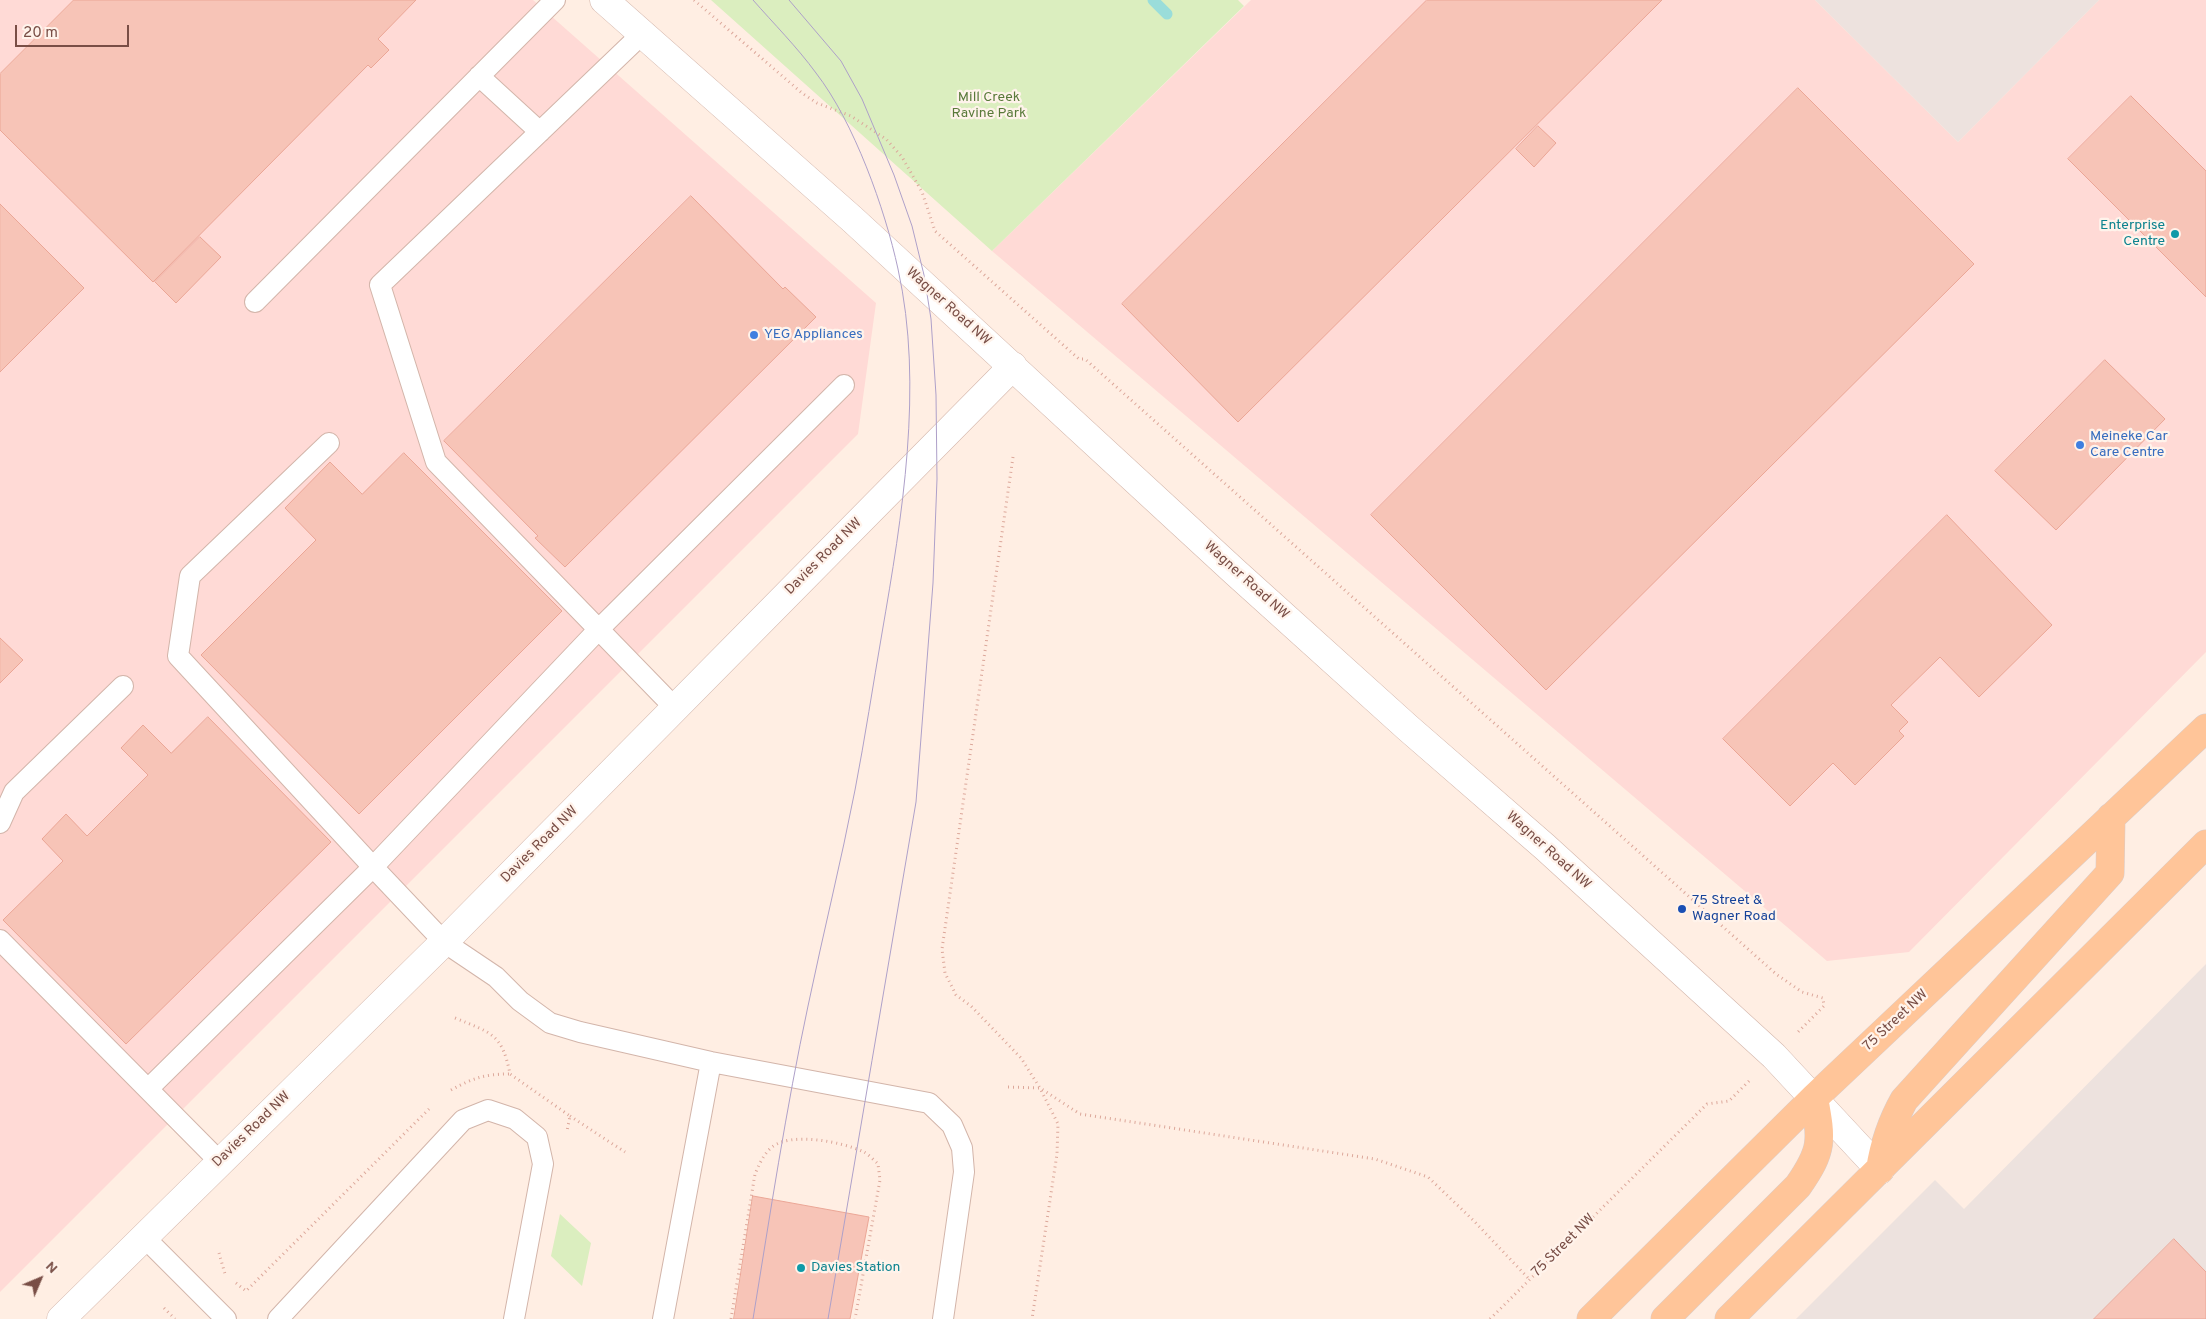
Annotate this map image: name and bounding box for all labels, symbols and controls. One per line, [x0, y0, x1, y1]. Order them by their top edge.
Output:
scale bar [18, 15, 131, 47]
text: 20 m [23, 24, 58, 43]
park label: Mill Creek Ravine Park [951, 90, 1027, 122]
place label: Enterprise Centre [2100, 218, 2165, 250]
marker: Enterprise Centre [2169, 228, 2181, 240]
street label: Wagner Road NW [902, 264, 994, 350]
place label: YEG Appliances [764, 327, 863, 343]
marker: YEG Appliances [748, 329, 760, 341]
place label: Meineke Car Care Centre [2090, 429, 2168, 462]
marker: Meineke Car Care Centre [2074, 439, 2086, 451]
street label: Davies Road NW [782, 515, 866, 599]
street label: Wagner Road NW [1200, 538, 1292, 624]
street label: Davies Road NW [498, 803, 582, 887]
street label: Wagner Road NW [1502, 808, 1594, 894]
place label: 75 Street & Wagner Road [1692, 893, 1776, 926]
marker: 75 Street & Wagner Road [1676, 903, 1688, 915]
street label: 75 Street NW [1860, 987, 1932, 1055]
street label: Davies Road NW [210, 1089, 294, 1171]
street label: 75 Street NW [1529, 1211, 1599, 1281]
north arrow [15, 1254, 65, 1304]
text: N [41, 1258, 61, 1278]
place label: Davies Station [811, 1260, 900, 1276]
marker: Davies Station [795, 1262, 807, 1274]

